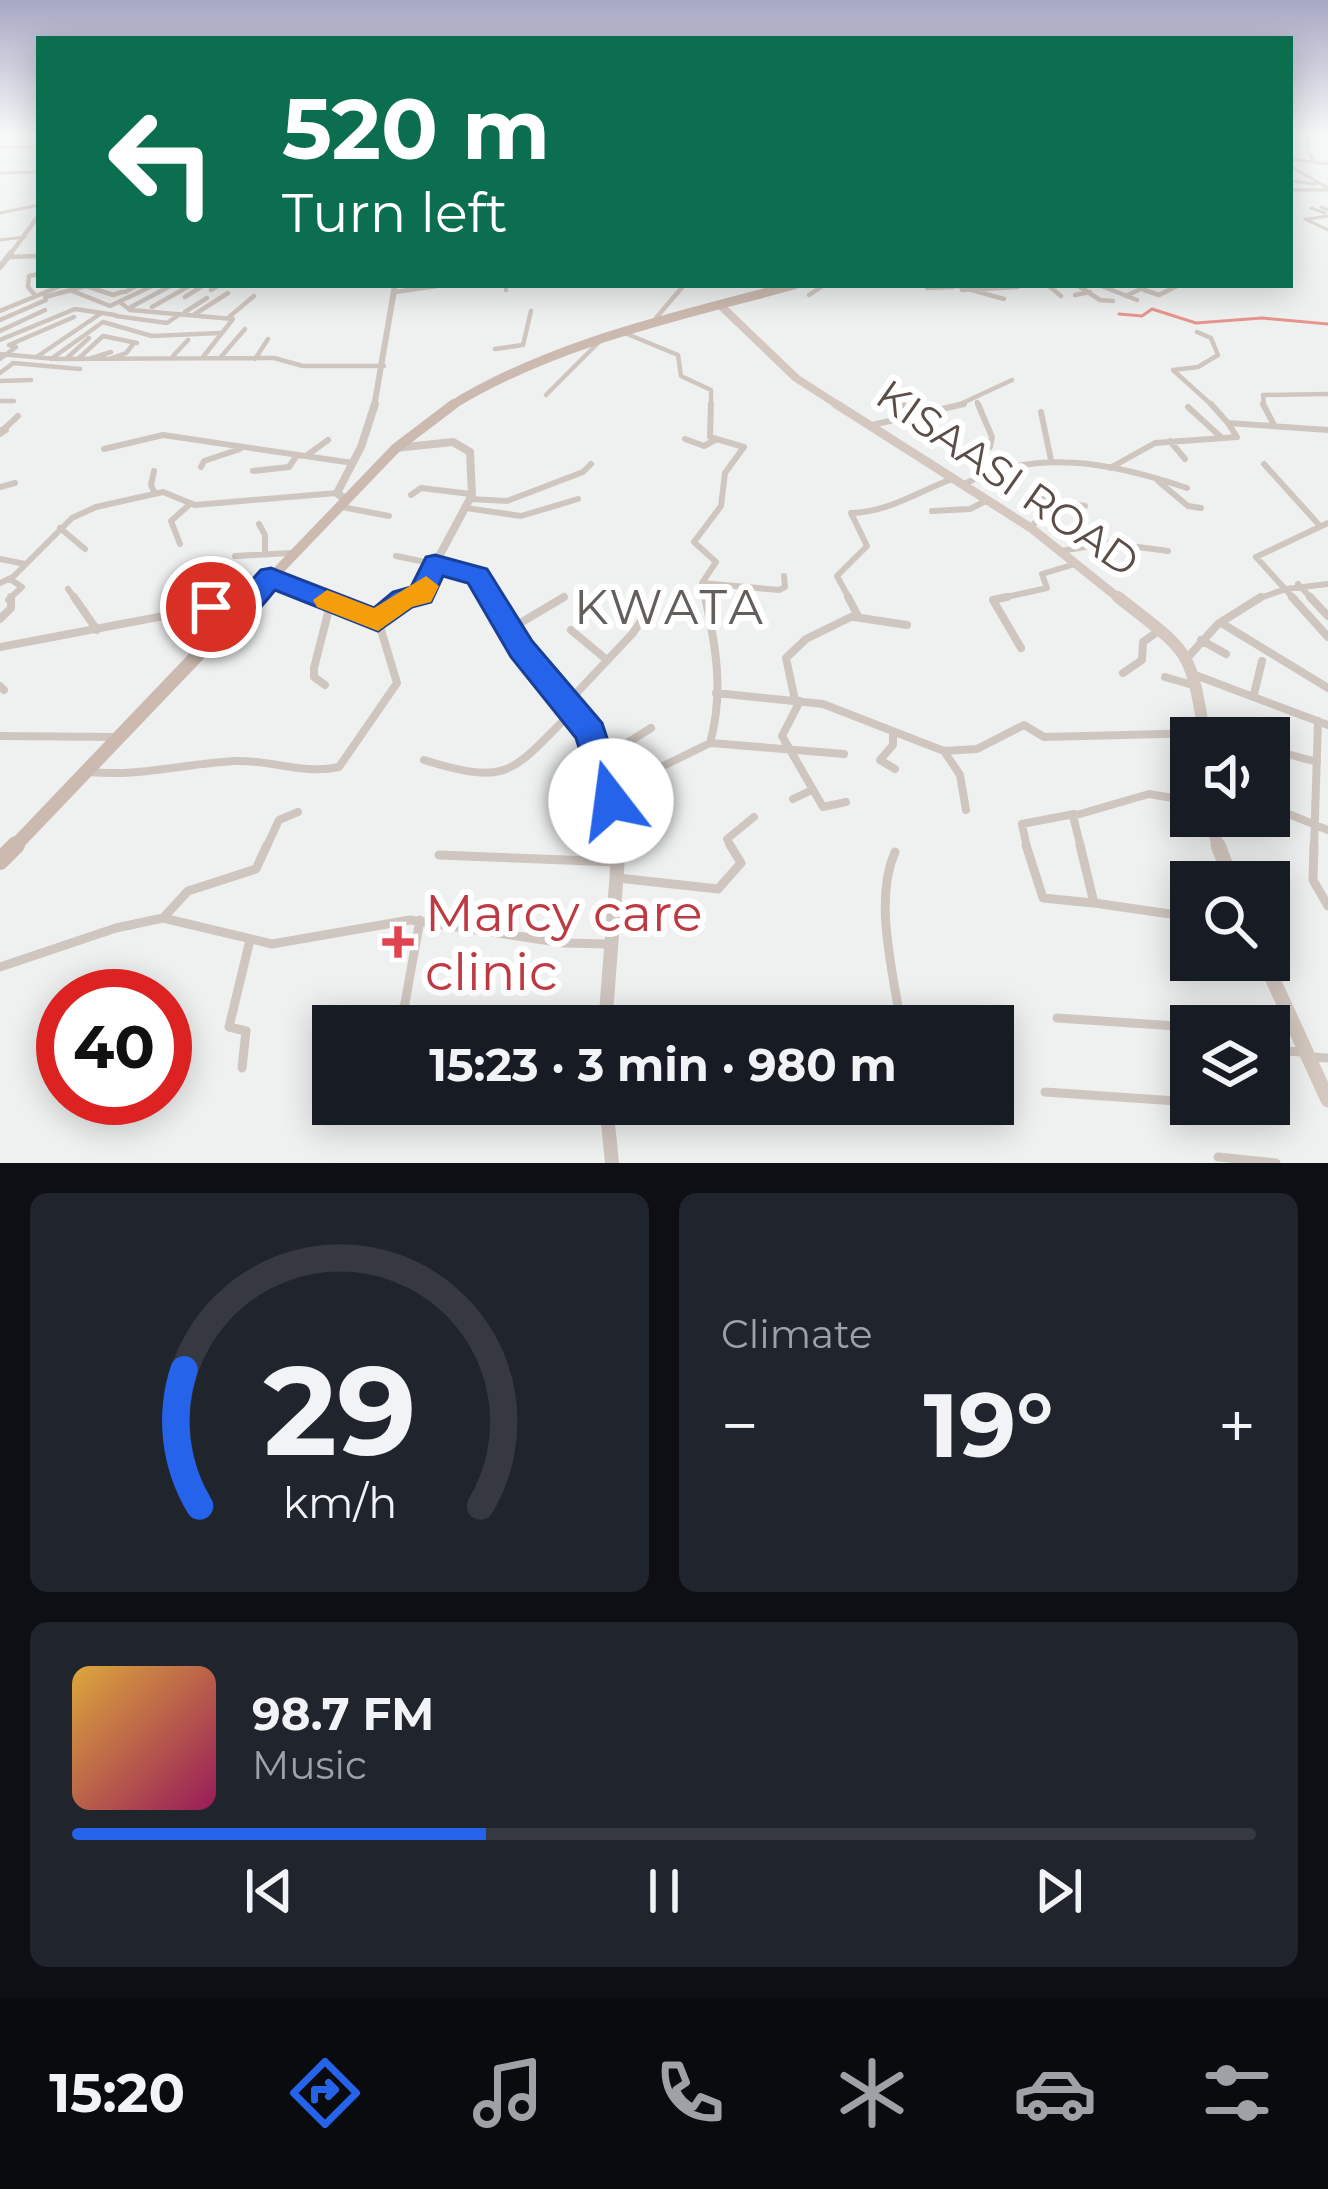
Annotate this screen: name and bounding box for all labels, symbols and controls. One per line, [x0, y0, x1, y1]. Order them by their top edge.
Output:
text: 520 m [282, 78, 550, 180]
icon: left [84, 84, 240, 240]
text: Turn left [282, 180, 508, 246]
street label: KISAASI ROAD [867, 368, 1149, 588]
pin [160, 556, 262, 658]
icon: arrive [178, 574, 244, 640]
district label: KWATA [574, 578, 766, 636]
map controls [1170, 717, 1290, 1125]
button: sound [1170, 717, 1290, 837]
position arrow [548, 738, 674, 864]
button: search [1170, 861, 1290, 981]
place label: Marcy care clinic [425, 882, 703, 1003]
marker: Marcy care clinic [382, 926, 414, 958]
speed limit sign: 40 [36, 969, 192, 1125]
button: layers [1170, 1005, 1290, 1125]
text: 15:23 · 3 min · 980 m [429, 1037, 897, 1092]
text: Climate [721, 1310, 873, 1358]
text: 29 [263, 1334, 416, 1486]
text: 19° [923, 1370, 1054, 1480]
text: − [721, 1385, 759, 1466]
text: + [1218, 1385, 1256, 1466]
text: km/h [282, 1475, 397, 1528]
text: 98.7 FM [252, 1686, 434, 1741]
text: Music [252, 1741, 367, 1789]
icon: previous [236, 1858, 302, 1924]
icon: pause [631, 1858, 697, 1924]
icon: next [1026, 1858, 1092, 1924]
icon: directions [283, 2051, 367, 2135]
icon: music [466, 2051, 550, 2135]
icon: phone [648, 2051, 732, 2135]
icon: climate [830, 2051, 914, 2135]
icon: car [1013, 2051, 1097, 2135]
icon: filters [1195, 2051, 1279, 2135]
text: 15:20 [49, 2060, 185, 2126]

